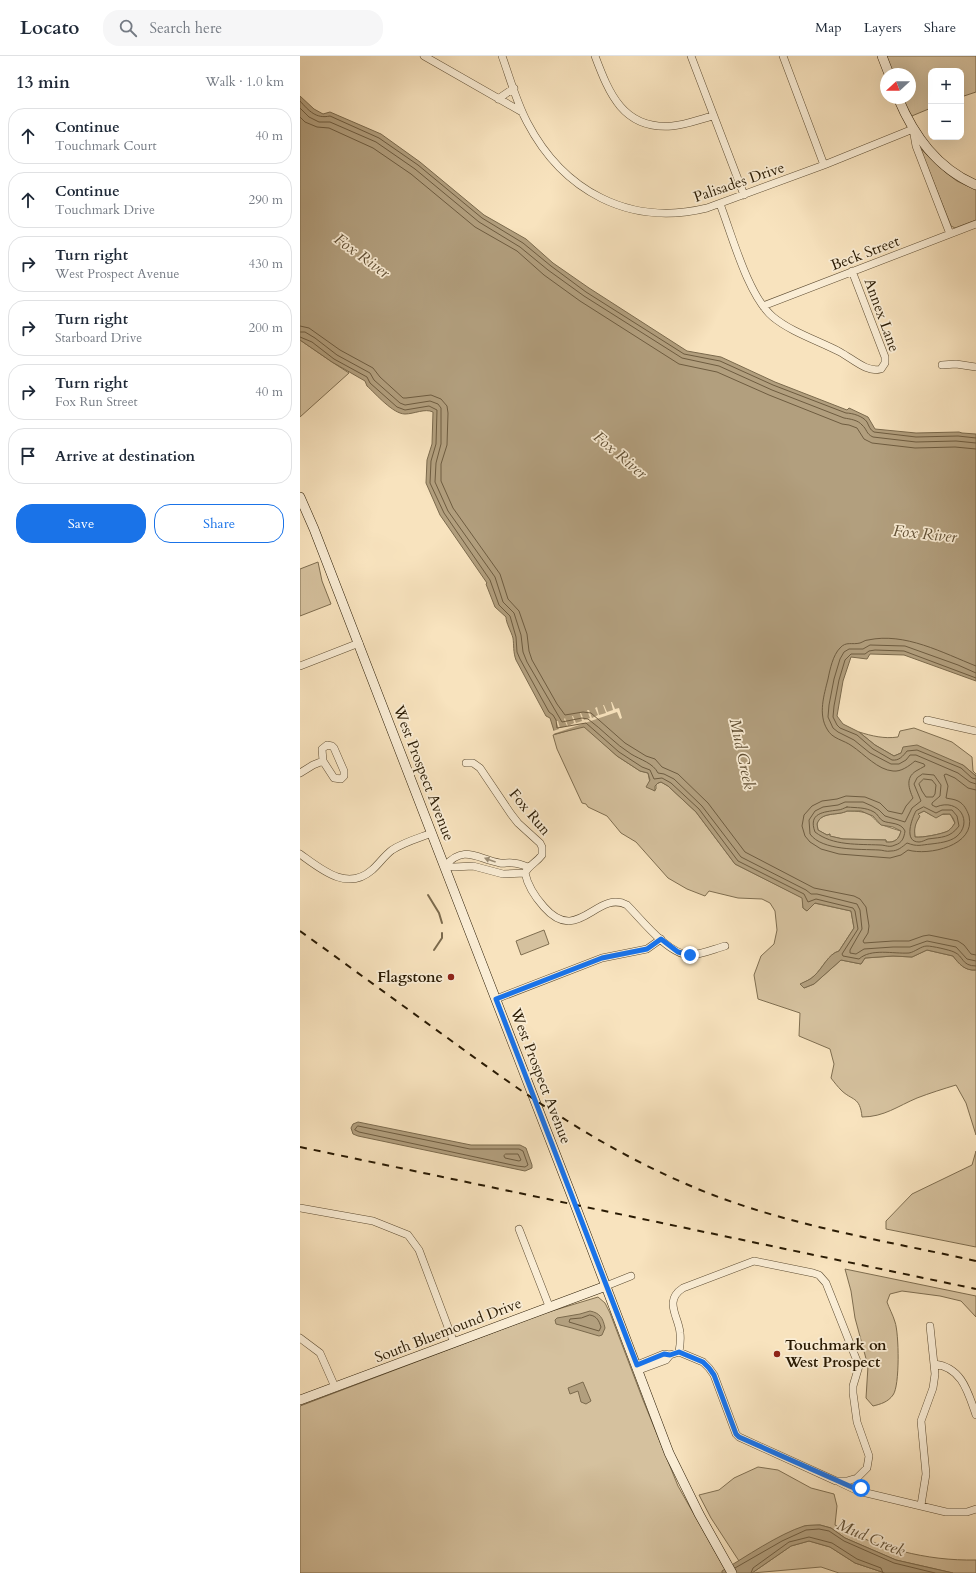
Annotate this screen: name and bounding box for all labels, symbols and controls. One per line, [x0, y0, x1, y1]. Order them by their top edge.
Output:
search box [103, 10, 383, 46]
text: Locato [20, 15, 79, 41]
icon: search [117, 17, 139, 39]
text: Search here [149, 18, 222, 38]
text: Map [815, 18, 842, 37]
text: Layers [864, 18, 902, 37]
text: Share [924, 18, 956, 37]
north arrow [880, 68, 916, 104]
map controls [928, 68, 964, 140]
button: + [928, 68, 964, 104]
text: 13 min [16, 71, 70, 94]
text: Walk · 1.0 km [205, 73, 284, 91]
button: − [928, 104, 964, 140]
text: Continue [55, 117, 120, 137]
icon: ahead [17, 125, 39, 147]
text: 40 m [255, 127, 283, 145]
text: Touchmark Court [55, 137, 157, 155]
street label: Palisades Drive [691, 157, 787, 207]
text: Continue [55, 181, 120, 201]
icon: ahead [17, 189, 39, 211]
text: 290 m [249, 191, 283, 209]
text: Touchmark Drive [55, 201, 155, 219]
water label: Fox River [330, 228, 395, 284]
street label: Beck Street [828, 231, 902, 275]
text: Turn right [55, 245, 128, 265]
icon: right [17, 253, 39, 275]
text: 430 m [249, 255, 283, 273]
text: West Prospect Avenue [55, 265, 180, 283]
street label: Annex Lane [859, 275, 905, 355]
text: Turn right [55, 309, 128, 329]
icon: right [17, 317, 39, 339]
text: 200 m [249, 319, 283, 337]
text: Starboard Drive [55, 329, 142, 347]
text: Turn right [55, 373, 128, 393]
icon: right [17, 381, 39, 403]
text: 40 m [255, 383, 283, 401]
text: Fox Run Street [55, 393, 138, 411]
water label: Fox River [589, 426, 652, 484]
icon: arrive [17, 445, 39, 467]
text: Arrive at destination [55, 446, 195, 466]
button: Save [16, 504, 146, 543]
button: Share [154, 504, 284, 543]
water label: Fox River [892, 520, 959, 548]
street label: West Prospect Avenue [389, 701, 459, 844]
water label: Mud Creek [724, 716, 760, 792]
street label: Fox Run [505, 784, 556, 840]
one-way arrow [483, 857, 495, 863]
route end [681, 946, 699, 964]
place label: Flagstone [377, 967, 443, 987]
marker: Flagstone [446, 972, 456, 982]
street label: West Prospect Avenue [506, 1004, 576, 1147]
street label: South Bluemound Drive [372, 1293, 524, 1367]
place label: Touchmark on West Prospect [784, 1335, 887, 1372]
marker: Touchmark on West Prospect [772, 1349, 782, 1359]
route start [852, 1479, 870, 1497]
water label: Mud Creek [833, 1514, 909, 1562]

